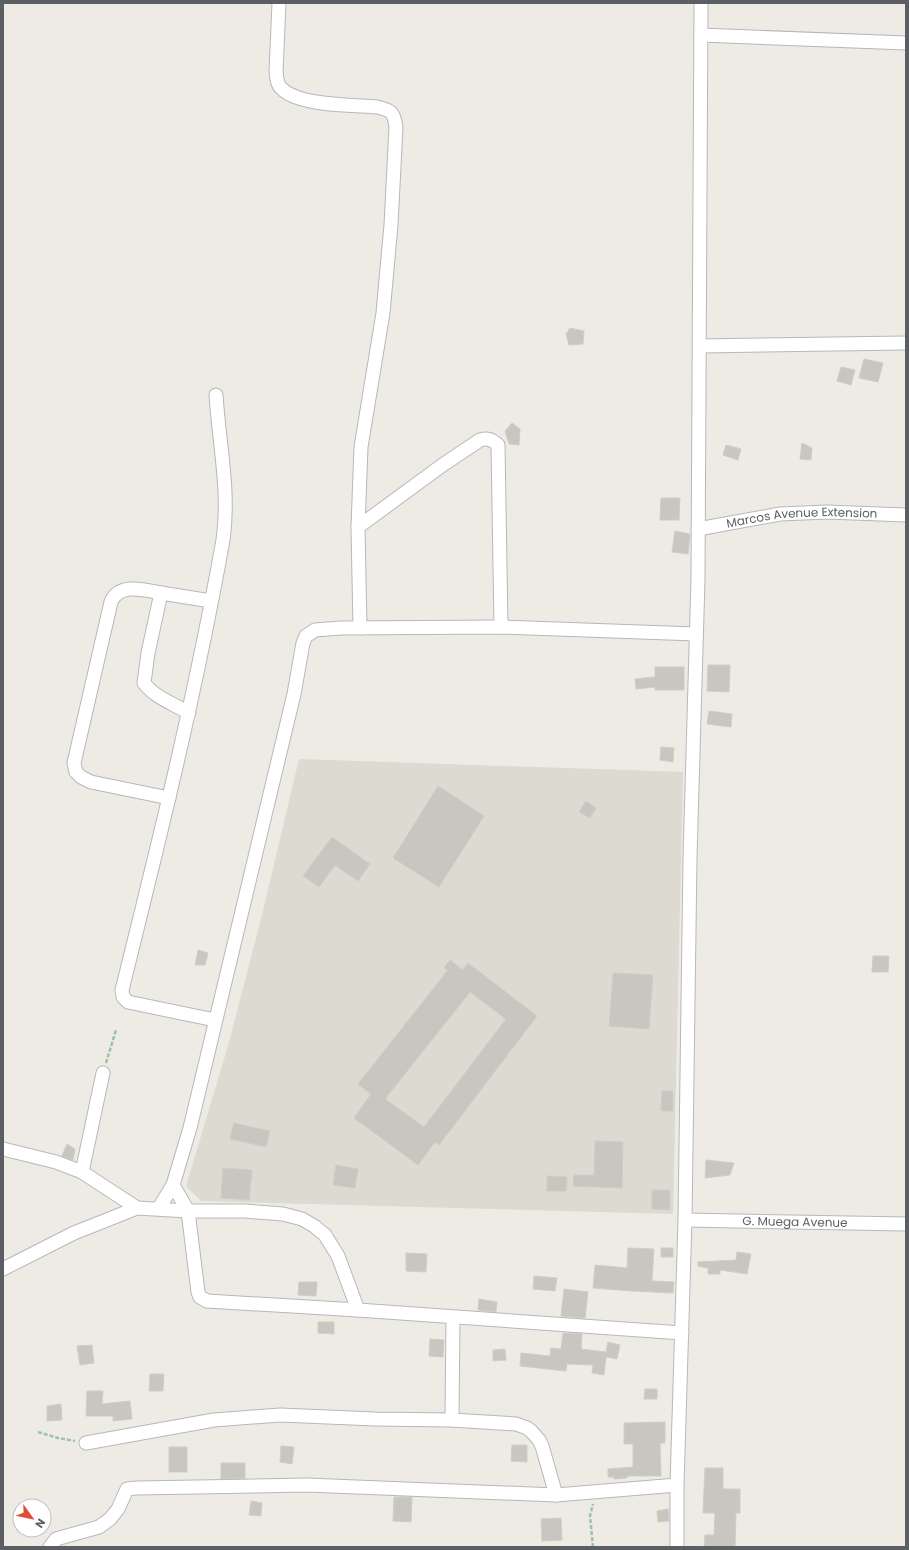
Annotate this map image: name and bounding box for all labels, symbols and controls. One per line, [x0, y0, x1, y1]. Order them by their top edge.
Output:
street label: Marcos Avenue Extension [725, 503, 878, 532]
street label: G. Muega Avenue [742, 1212, 848, 1231]
north arrow [12, 1498, 52, 1538]
text: N [31, 1516, 49, 1531]

